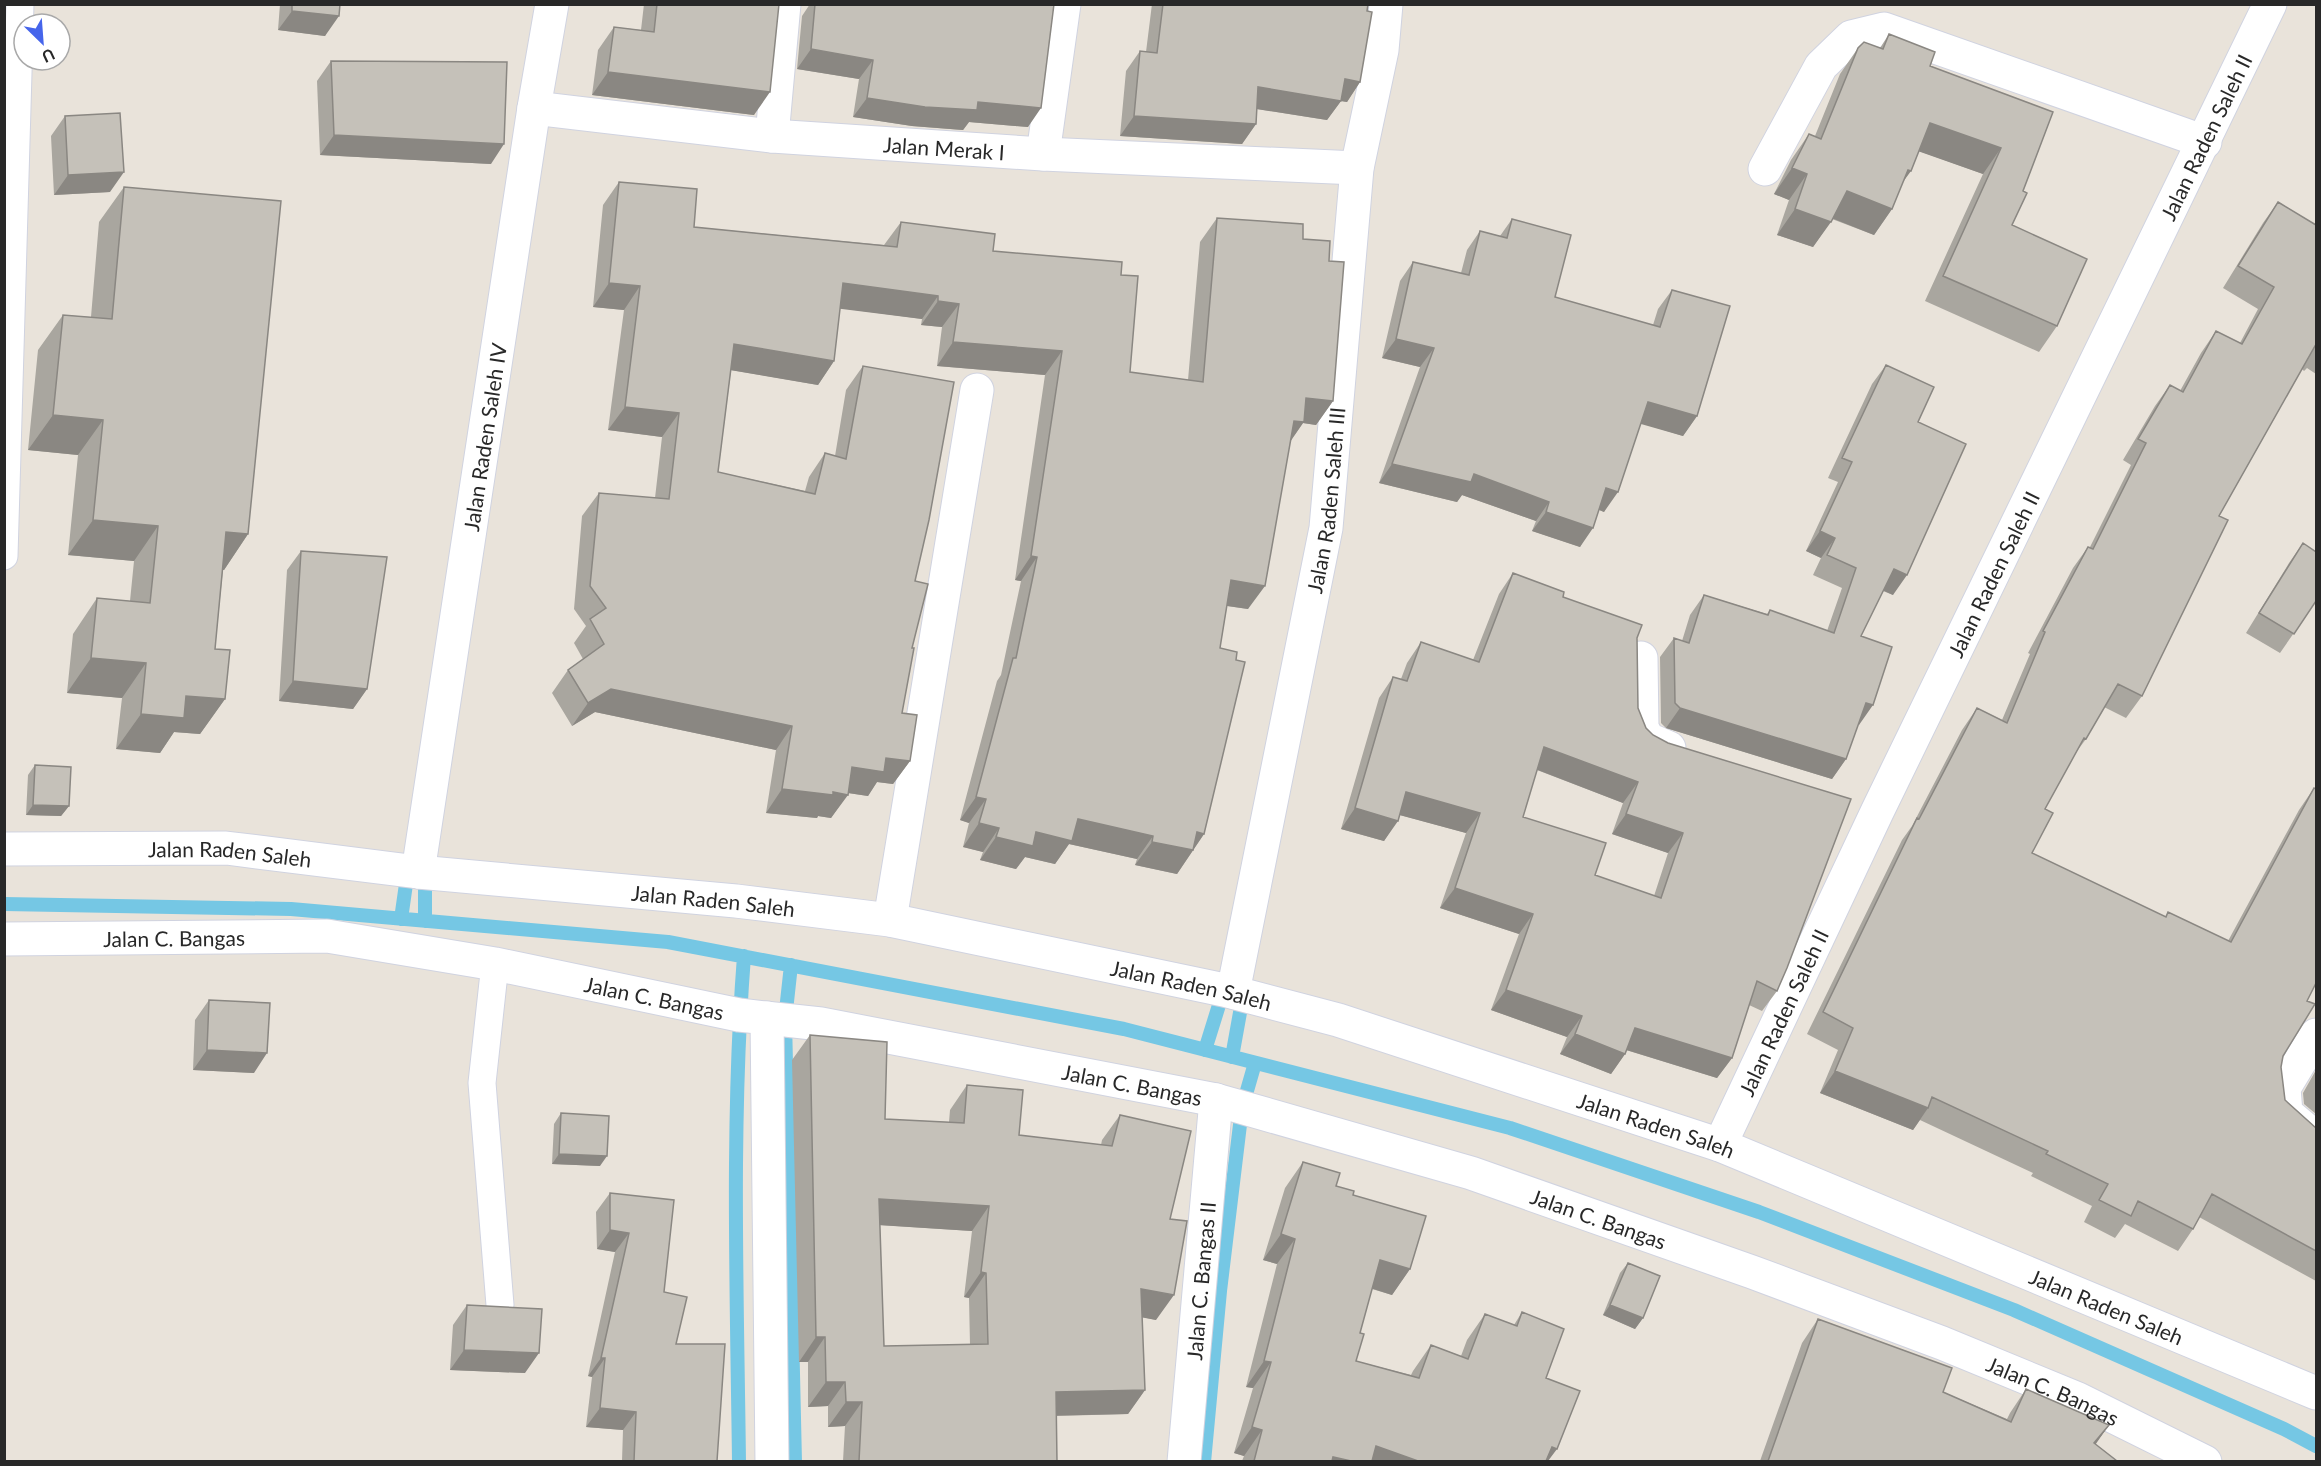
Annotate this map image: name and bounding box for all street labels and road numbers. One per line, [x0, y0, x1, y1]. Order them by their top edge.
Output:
street label: Jalan Raden Saleh II [2154, 50, 2256, 224]
street label: Jalan Merak I [883, 131, 1005, 164]
street label: Jalan Raden Saleh IV [457, 341, 511, 533]
street label: Jalan Raden Saleh III [1301, 406, 1349, 595]
street label: Jalan Raden Saleh II [1942, 487, 2044, 661]
street label: Jalan Raden Saleh [148, 835, 313, 871]
street label: Jalan Raden Saleh [630, 879, 796, 921]
street label: Jalan C. Bangas [103, 924, 245, 951]
street label: Jalan Raden Saleh II [1733, 925, 1833, 1099]
street label: Jalan Raden Saleh [1109, 954, 1274, 1015]
street label: Jalan C. Bangas [582, 971, 726, 1024]
street label: Jalan C. Bangas [1060, 1058, 1204, 1110]
street label: Jalan Raden Saleh [1574, 1087, 1739, 1162]
street label: Jalan C. Bangas [1528, 1183, 1670, 1253]
street label: Jalan C. Bangas II [1181, 1200, 1219, 1361]
street label: Jalan Raden Saleh [2026, 1263, 2187, 1349]
street label: Jalan C. Bangas [1983, 1350, 2123, 1430]

